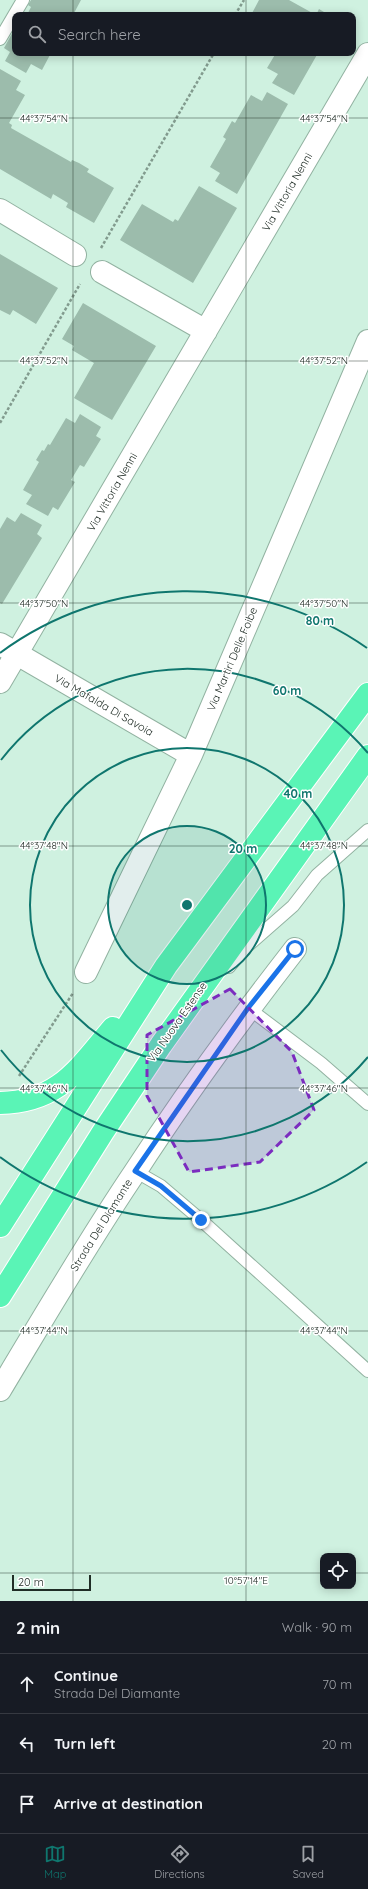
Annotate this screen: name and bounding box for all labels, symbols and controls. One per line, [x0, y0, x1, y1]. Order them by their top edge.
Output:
search box [12, 12, 356, 56]
icon: search [26, 23, 48, 45]
text: Search here [58, 25, 141, 44]
text: 44°37'54"N [20, 112, 68, 125]
text: 44°37'54"N [300, 112, 348, 125]
street label: Via Vittoria Nenni [259, 150, 315, 234]
text: 44°37'52"N [20, 354, 68, 367]
text: 44°37'52"N [300, 354, 348, 367]
street label: Via Vittoria Nenni [84, 450, 140, 534]
text: 44°37'50"N [20, 597, 68, 610]
text: 44°37'50"N [300, 597, 348, 610]
street label: Via Martiri Delle Foibe [204, 605, 260, 713]
text: 80 m [306, 613, 334, 628]
street label: Via Mafalda Di Savoia [52, 671, 156, 739]
text: 60 m [273, 683, 301, 698]
text: 40 m [284, 786, 312, 801]
text: 44°37'48"N [20, 839, 68, 852]
text: 44°37'48"N [300, 839, 348, 852]
text: 20 m [229, 841, 257, 856]
centre of rings [180, 898, 194, 912]
route start [286, 940, 304, 958]
street label: Via Nuova Estense [144, 979, 210, 1065]
text: 44°37'46"N [20, 1082, 68, 1095]
text: 44°37'46"N [300, 1082, 348, 1095]
street label: Strada Del Diamante [67, 1176, 135, 1274]
route end [192, 1211, 210, 1229]
text: 44°37'44"N [20, 1324, 68, 1337]
text: 44°37'44"N [300, 1324, 348, 1337]
map controls [320, 1553, 356, 1589]
button: locate [320, 1553, 356, 1589]
scale bar [12, 1573, 91, 1592]
text: 10°57'14"E [224, 1574, 268, 1587]
text: 20 m [18, 1575, 44, 1589]
text: 2 min [16, 1617, 60, 1638]
text: Walk · 90 m [282, 1619, 352, 1635]
text: Continue [54, 1666, 118, 1685]
icon: ahead [16, 1673, 38, 1695]
text: 70 m [322, 1676, 352, 1692]
text: Strada Del Diamante [54, 1685, 180, 1701]
icon: left [16, 1733, 38, 1755]
text: Turn left [54, 1734, 116, 1753]
text: 20 m [322, 1736, 352, 1752]
icon: arrive [16, 1793, 38, 1815]
text: Arrive at destination [54, 1794, 203, 1813]
tab: Map [44, 1843, 66, 1881]
tab: Directions [154, 1843, 205, 1881]
tab: Saved [293, 1843, 324, 1881]

